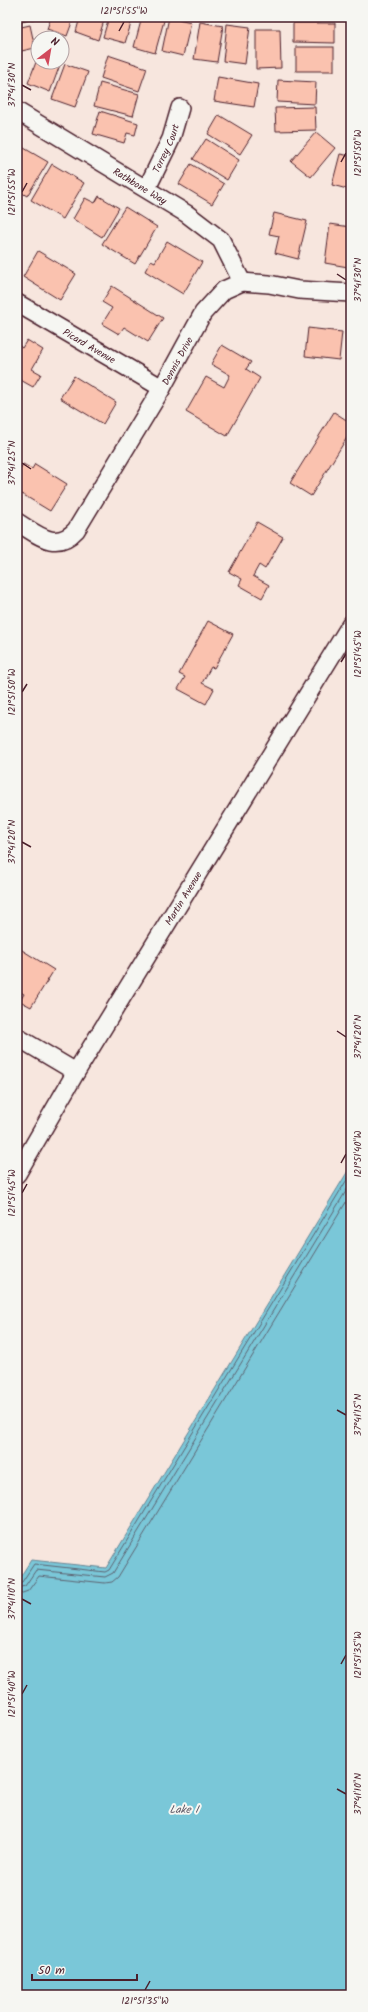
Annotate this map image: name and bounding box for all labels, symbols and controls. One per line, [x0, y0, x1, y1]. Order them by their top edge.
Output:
text: 121°51'55"W [100, 3, 148, 19]
north arrow [30, 30, 70, 70]
text: N [47, 33, 62, 52]
text: 37°41'30"N [4, 62, 20, 107]
street label: Torrey Court [149, 122, 184, 176]
text: 121°51'50"W [350, 129, 366, 176]
street label: Rathbone Way [110, 164, 170, 209]
text: 121°51'55"W [4, 168, 20, 216]
text: 37°41'30"N [350, 257, 366, 302]
street label: Picard Avenue [60, 325, 119, 368]
street label: Dennis Drive [158, 334, 198, 388]
text: 37°41'25"N [4, 440, 20, 486]
text: 121°51'45"W [350, 630, 366, 678]
text: 121°51'50"W [4, 668, 20, 715]
text: 37°41'20"N [4, 819, 20, 864]
street label: Martin Avenue [161, 868, 207, 929]
text: 37°41'20"N [350, 1014, 366, 1059]
text: 121°51'40"W [350, 1130, 366, 1178]
text: 121°51'45"W [4, 1169, 20, 1217]
text: 37°41'15"N [350, 1394, 366, 1436]
text: 37°41'10"N [4, 1578, 20, 1620]
text: 121°51'35"W [350, 1631, 366, 1679]
text: 121°51'40"W [4, 1670, 20, 1718]
text: 37°41'10"N [350, 1773, 366, 1815]
water label: Lake I [169, 1801, 200, 1819]
scale bar [32, 1956, 137, 1982]
text: 50 m [38, 1961, 65, 1980]
text: 121°51'35"W [121, 1993, 169, 2009]

